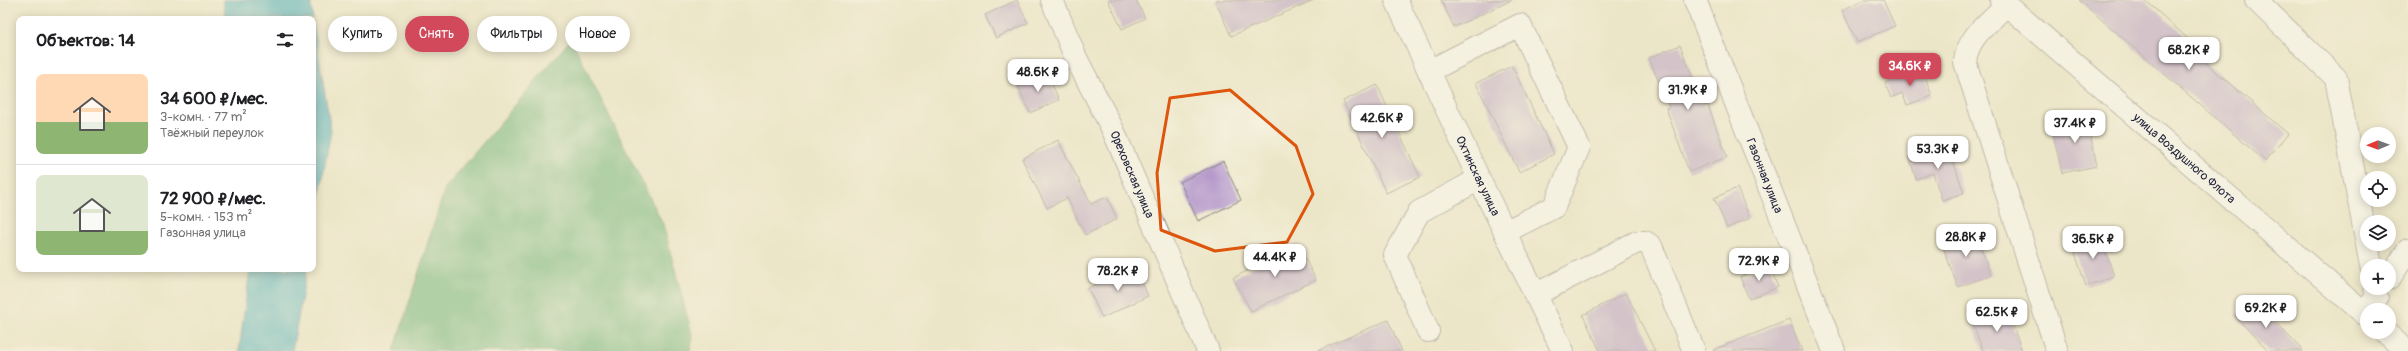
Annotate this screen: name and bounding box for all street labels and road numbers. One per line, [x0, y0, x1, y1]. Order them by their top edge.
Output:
street label: улица Воздушного Флота [2129, 110, 2238, 207]
street label: Ореховская улица [1106, 129, 1157, 221]
street label: Охтинская улица [1452, 134, 1503, 219]
street label: Газонная улица [1743, 136, 1786, 216]

